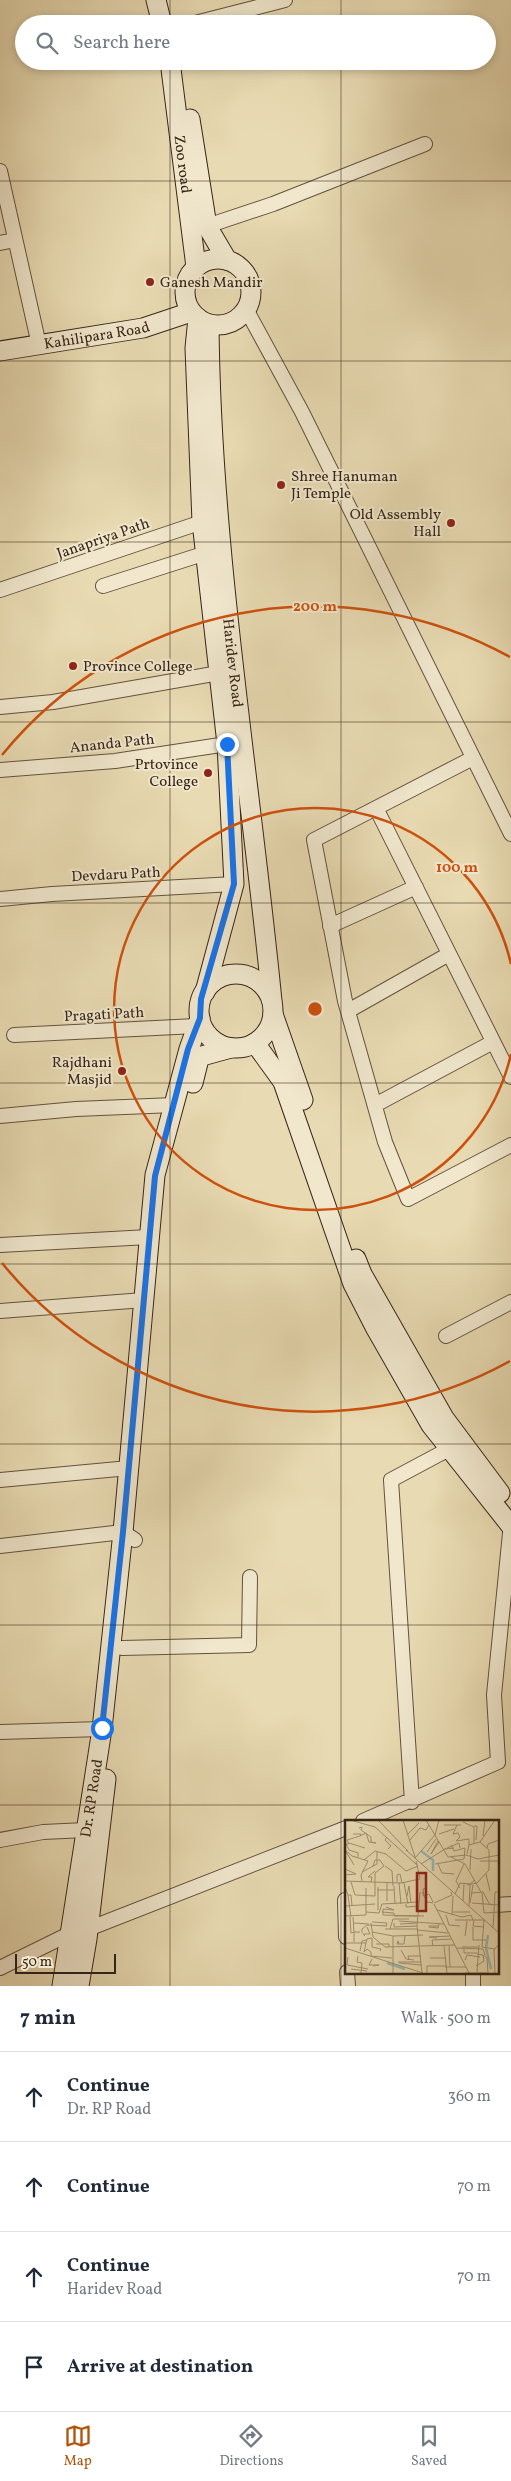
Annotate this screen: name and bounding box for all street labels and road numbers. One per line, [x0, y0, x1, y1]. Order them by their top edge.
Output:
street label: Zoo road [167, 134, 196, 195]
street label: Kahilipara Road [43, 317, 153, 356]
street label: Janapriya Path [54, 514, 153, 565]
street label: Haridev Road [216, 618, 247, 709]
street label: Ananda Path [69, 730, 156, 759]
street label: Devdaru Path [71, 863, 161, 888]
street label: Pragati Path [63, 1003, 145, 1028]
street label: Dr. RP Road [76, 1758, 109, 1839]

